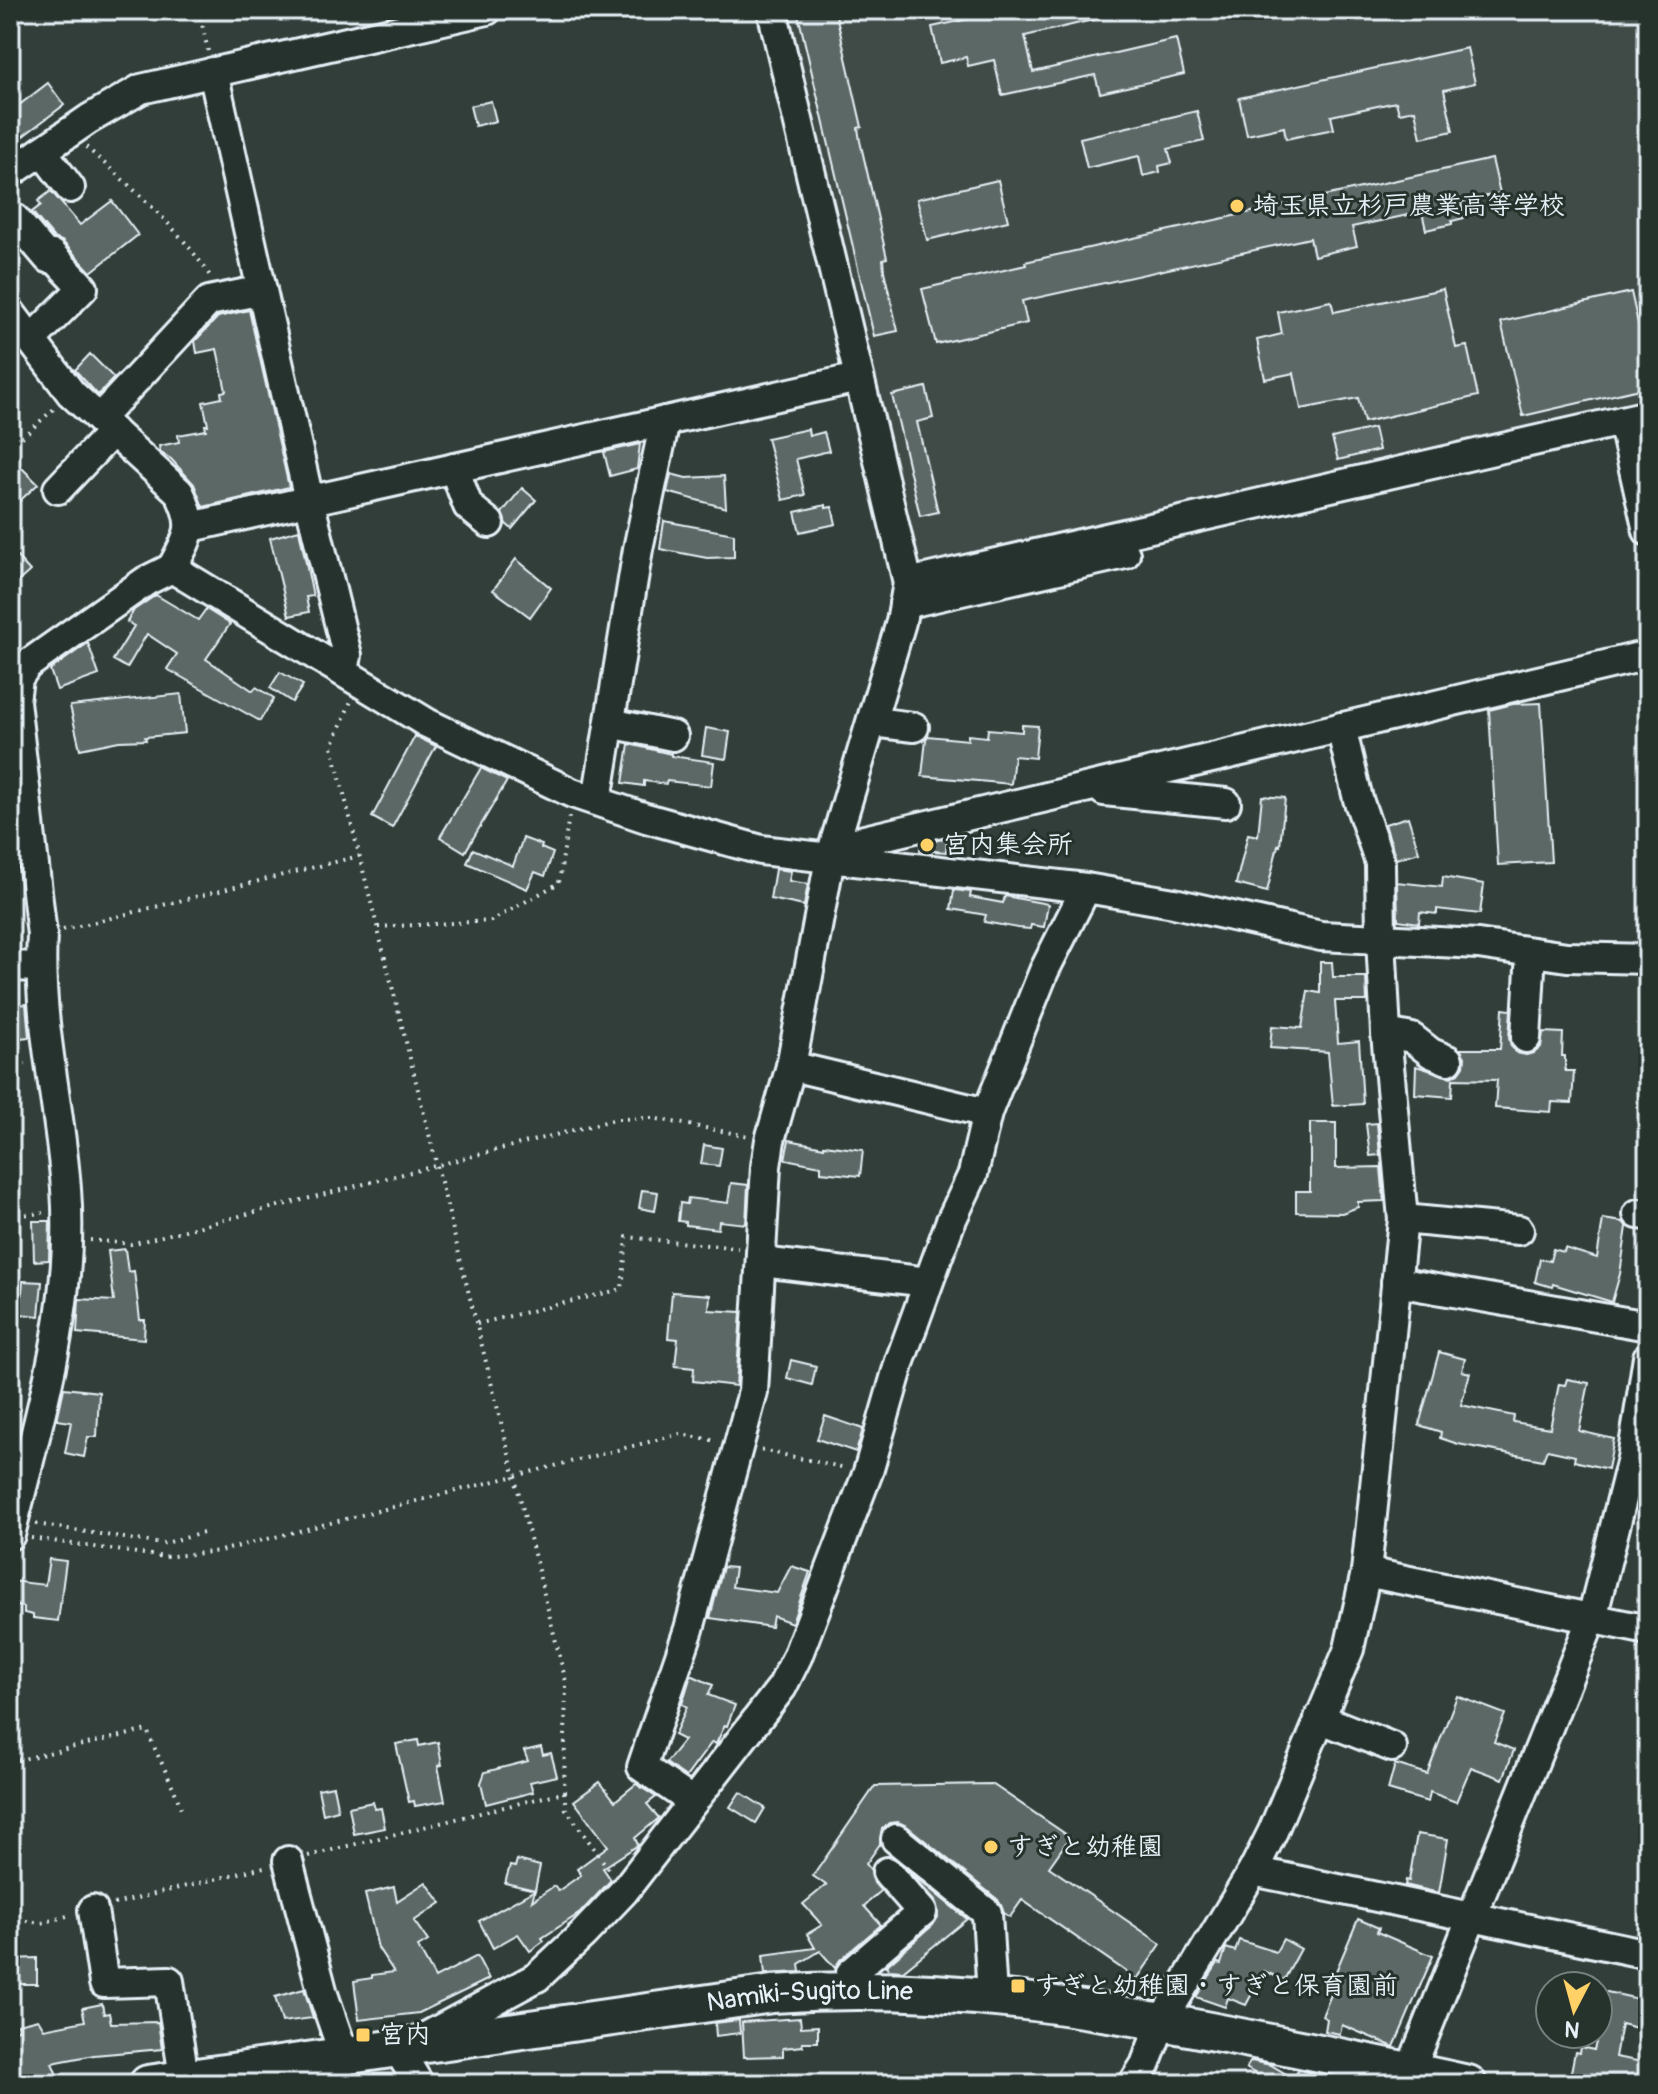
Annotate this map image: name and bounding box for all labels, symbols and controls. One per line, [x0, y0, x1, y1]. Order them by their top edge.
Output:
place label: 埼玉県立杉戸農業高等学校 [1253, 190, 1565, 222]
marker: 埼玉県立杉戸農業高等学校 [1228, 197, 1246, 215]
place label: 宮内集会所 [943, 829, 1073, 861]
marker: 宮内集会所 [918, 836, 936, 854]
place label: すぎと幼稚園 [1007, 1831, 1163, 1863]
marker: すぎと幼稚園 [982, 1838, 1000, 1856]
place label: すぎと幼稚園・すぎと保育園前 [1034, 1970, 1398, 2002]
north arrow [1534, 1970, 1614, 2050]
street label: Namiki-Sugito Line [705, 1975, 914, 2019]
marker: すぎと幼稚園・すぎと保育園前 [1009, 1977, 1027, 1995]
text: N [1563, 2014, 1581, 2044]
place label: 宮内 [379, 2019, 431, 2051]
marker: 宮内 [354, 2026, 372, 2044]

